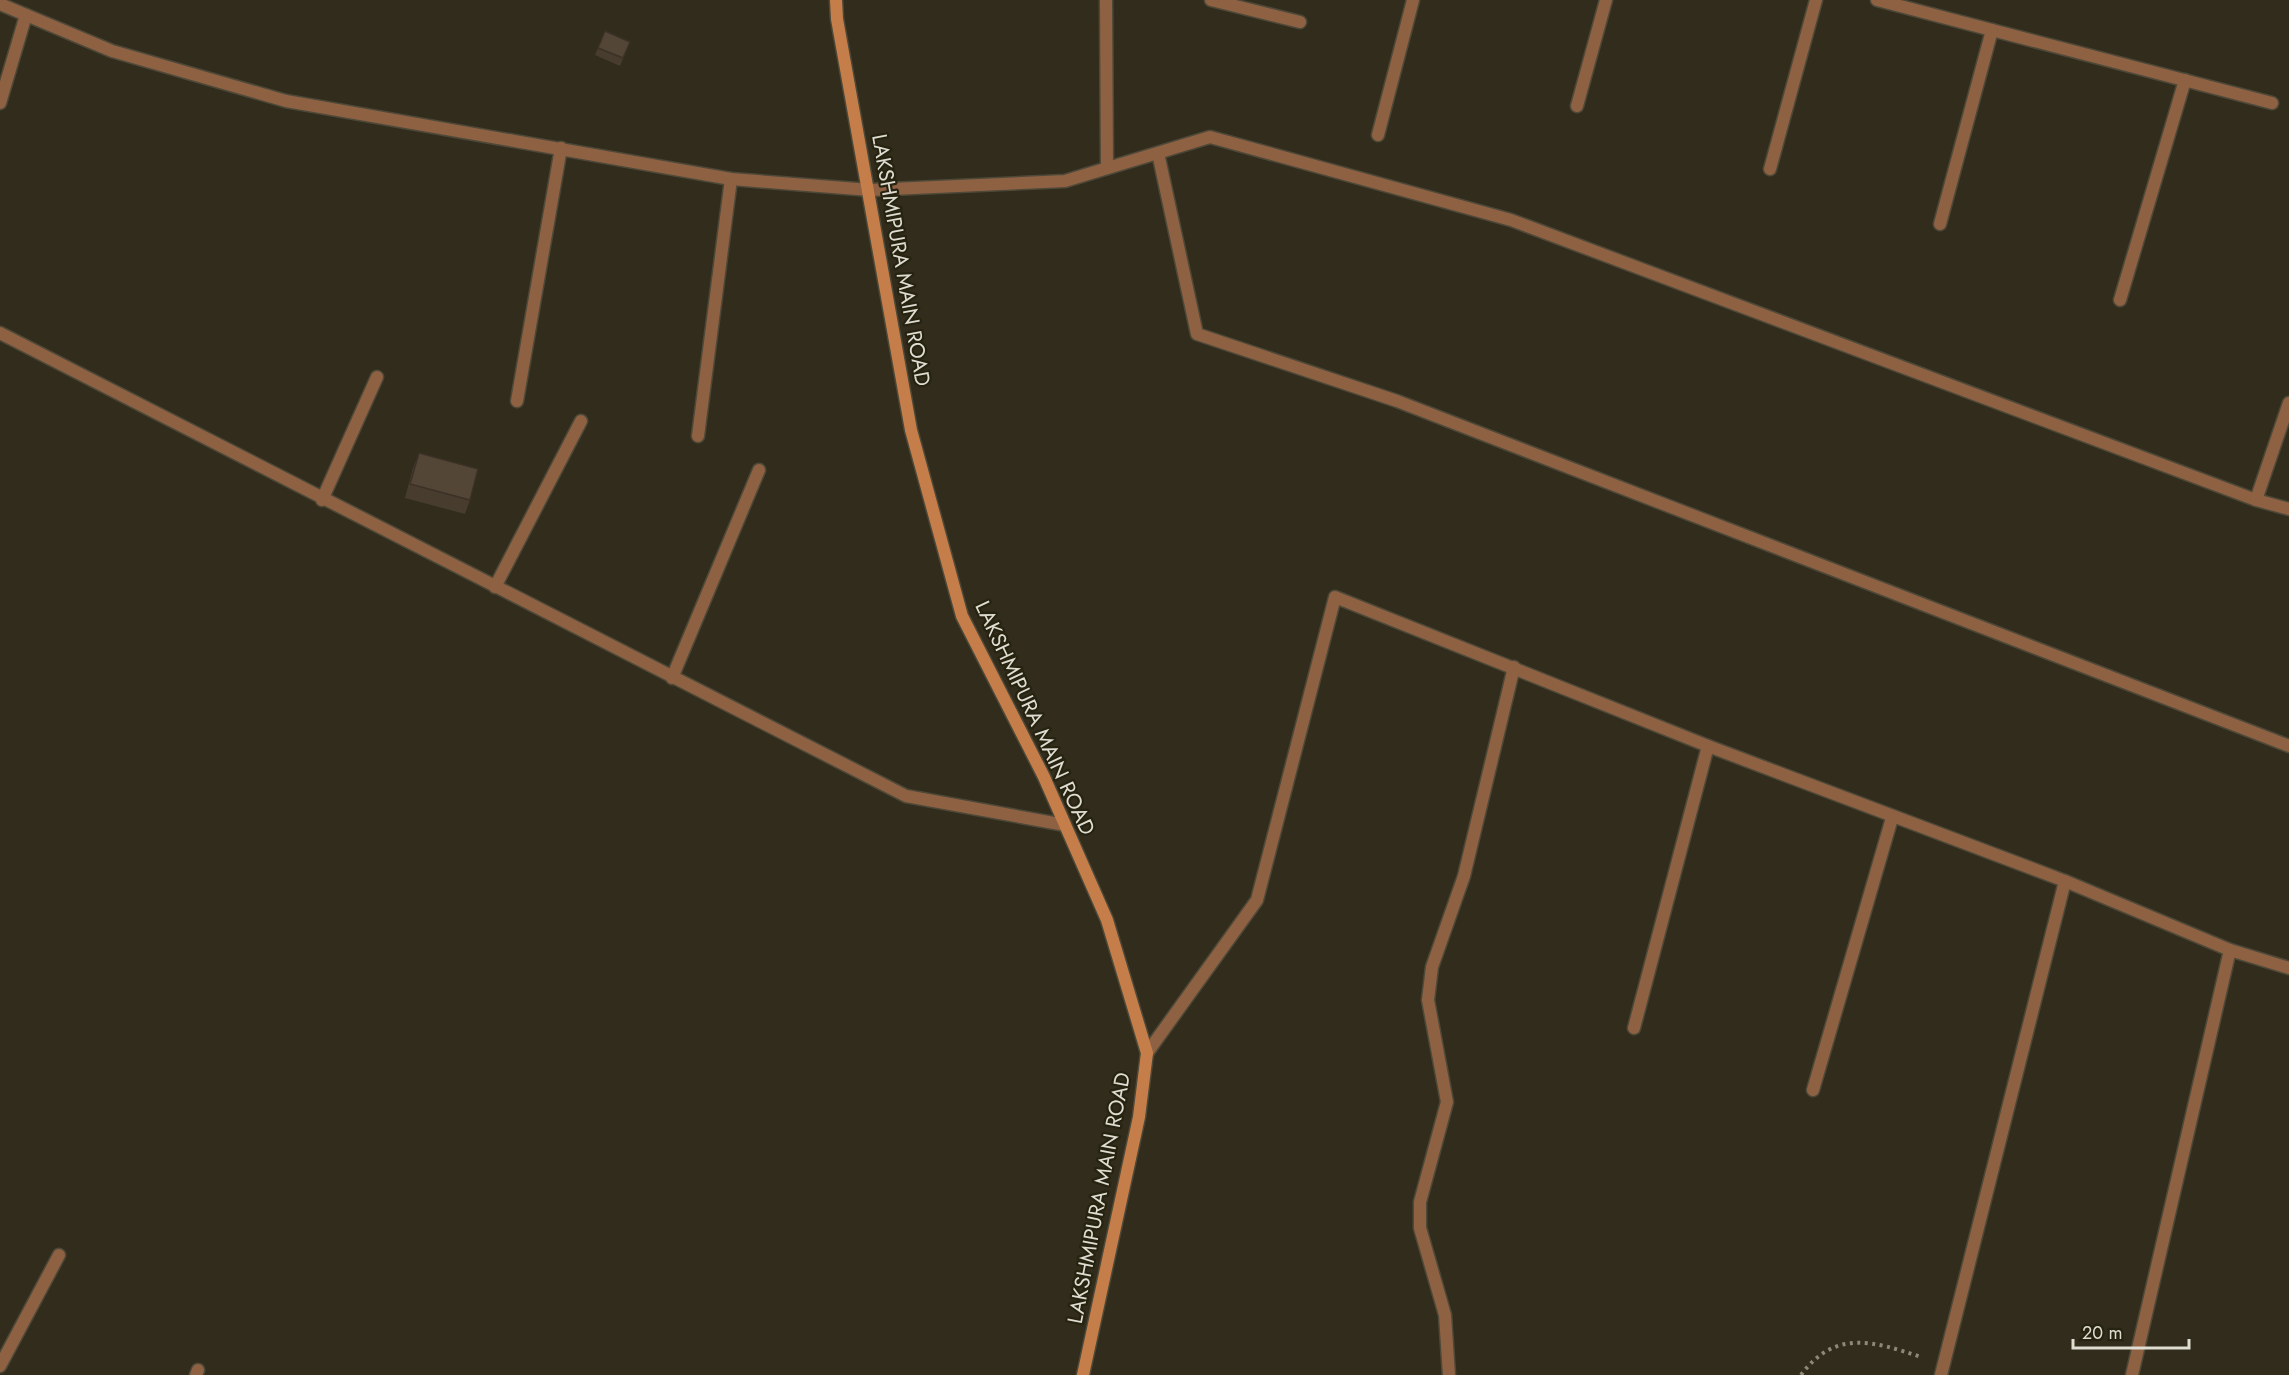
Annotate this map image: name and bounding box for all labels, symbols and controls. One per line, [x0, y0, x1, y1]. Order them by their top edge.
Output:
street label: LAKSHMIPURA MAIN ROAD [864, 132, 938, 388]
street label: LAKSHMIPURA MAIN ROAD [967, 596, 1103, 840]
street label: LAKSHMIPURA MAIN ROAD [1060, 1070, 1138, 1326]
scale bar [2073, 1312, 2188, 1350]
text: 20 m [2082, 1320, 2122, 1346]

